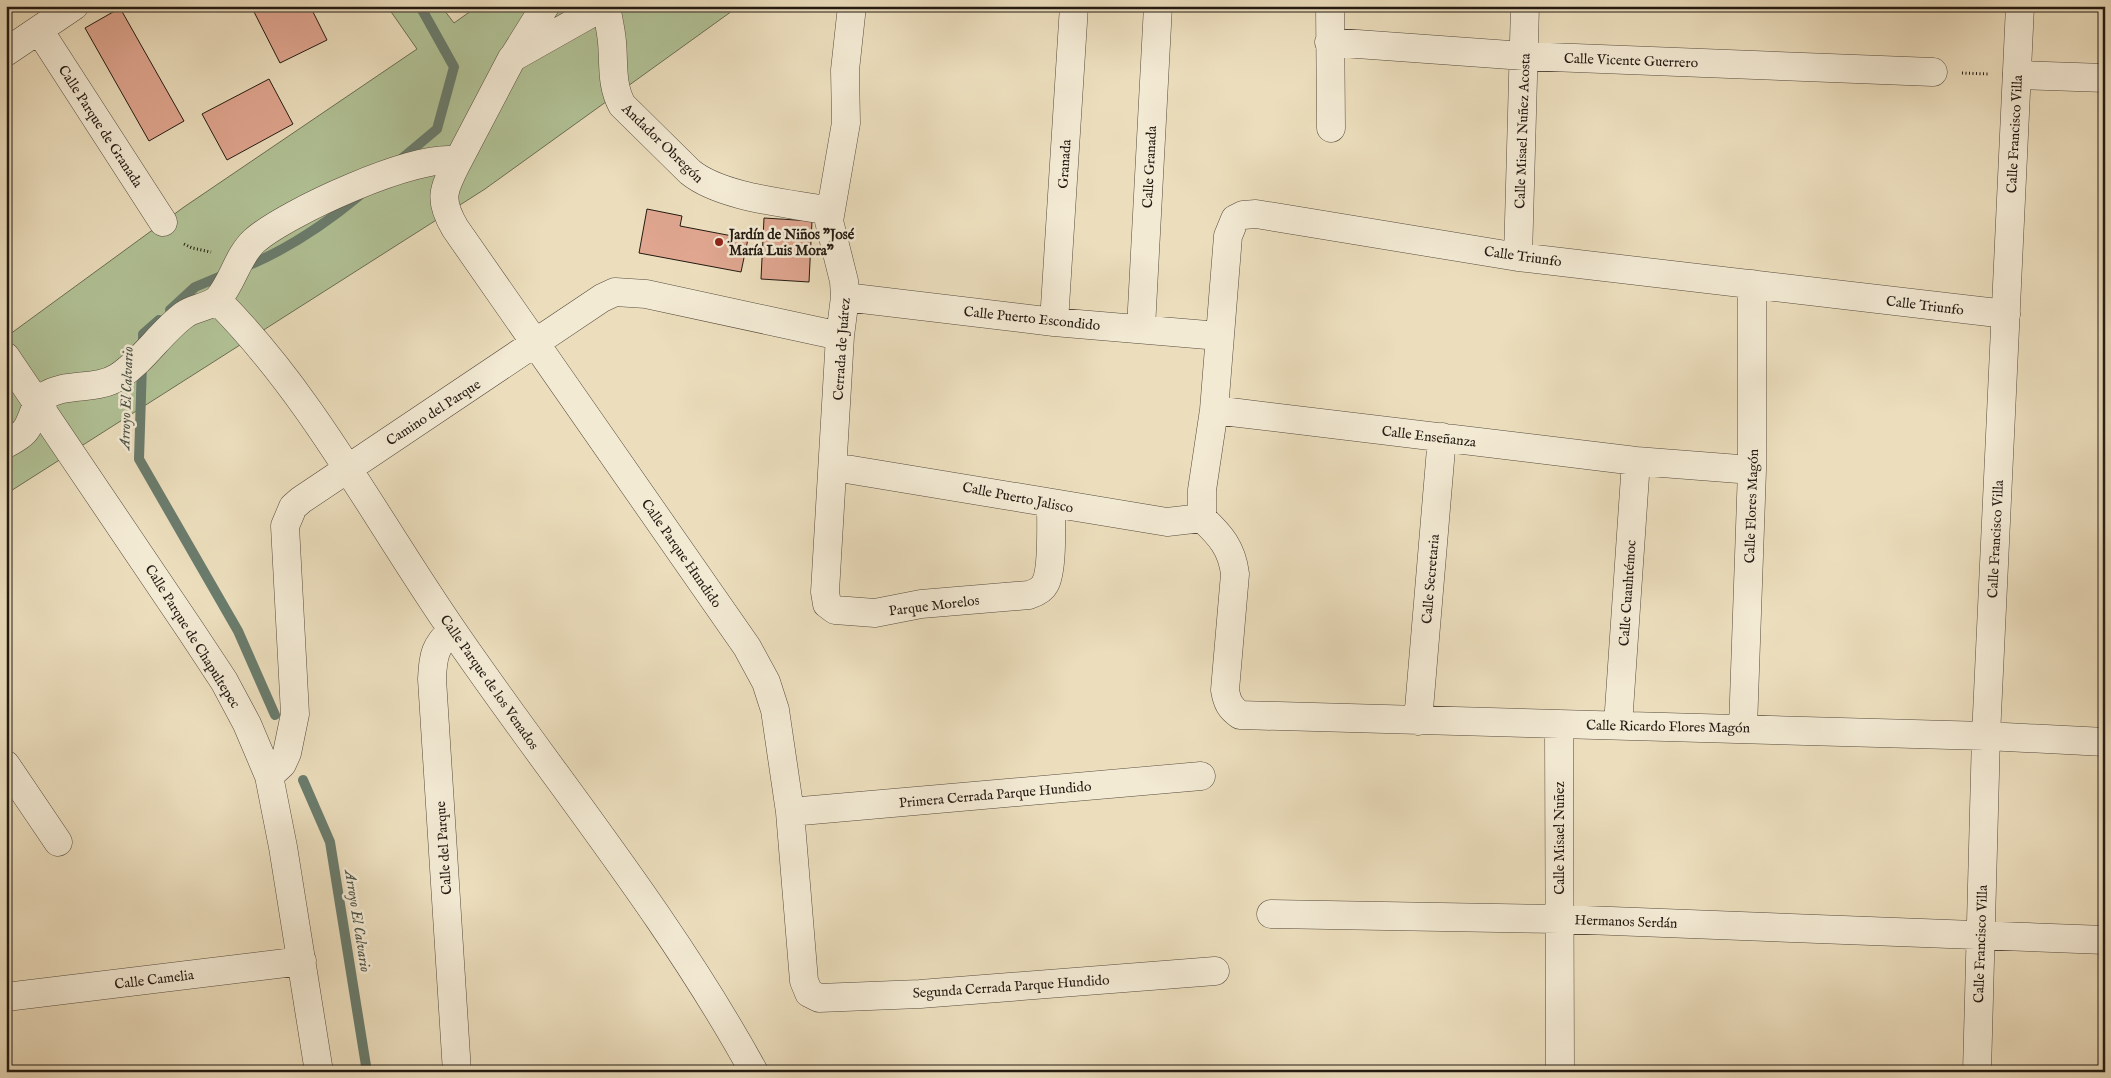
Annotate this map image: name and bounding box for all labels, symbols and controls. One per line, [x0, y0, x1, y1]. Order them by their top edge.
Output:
street label: Calle Vicente Guerrero [1564, 50, 1699, 72]
street label: Calle Misael Nuñez Acosta [1511, 52, 1535, 209]
street label: Calle Parque de Granada [54, 62, 147, 192]
street label: Calle Francisco Villa [2003, 74, 2027, 194]
street label: Andador Obregón [617, 99, 707, 188]
street label: Calle Granada [1139, 124, 1161, 209]
street label: Granada [1054, 138, 1076, 189]
place label: Jardín de Niños "José María Luis Mora" [727, 226, 855, 260]
marker: Jardín de Niños "José María Luis Mora" [713, 236, 725, 248]
street label: Calle Triunfo [1483, 243, 1563, 271]
street label: Calle Triunfo [1885, 292, 1965, 320]
street label: Cerrada de Juárez [829, 297, 855, 401]
street label: Calle Puerto Escondido [963, 303, 1101, 335]
water label: Arroyo El Calvario [115, 346, 138, 452]
street label: Camino del Parque [383, 375, 485, 450]
street label: Calle Enseñanza [1381, 422, 1478, 452]
street label: Calle Flores Magón [1741, 448, 1763, 564]
street label: Calle Puerto Jalisco [961, 478, 1075, 518]
street label: Calle Francisco Villa [1984, 479, 2008, 599]
street label: Calle Parque Hundido [637, 496, 726, 612]
street label: Calle Secretaria [1418, 532, 1444, 625]
street label: Calle Cuauhtémoc [1615, 539, 1641, 647]
street label: Calle Parque de Chapultepec [140, 561, 244, 712]
street label: Parque Morelos [888, 591, 981, 620]
street label: Calle Parque de los Venados [436, 612, 543, 754]
street label: Calle Ricardo Flores Magón [1586, 717, 1751, 737]
street label: Primera Cerrada Parque Hundido [898, 778, 1093, 812]
street label: Calle Misael Nuñez [1551, 781, 1569, 895]
street label: Calle del Parque [432, 800, 456, 895]
water label: Arroyo El Calvario [340, 867, 375, 973]
street label: Calle Francisco Villa [1970, 884, 1992, 1004]
street label: Hermanos Serdán [1574, 911, 1678, 933]
street label: Calle Camelia [113, 966, 196, 994]
street label: Segunda Cerrada Parque Hundido [912, 971, 1111, 1003]

